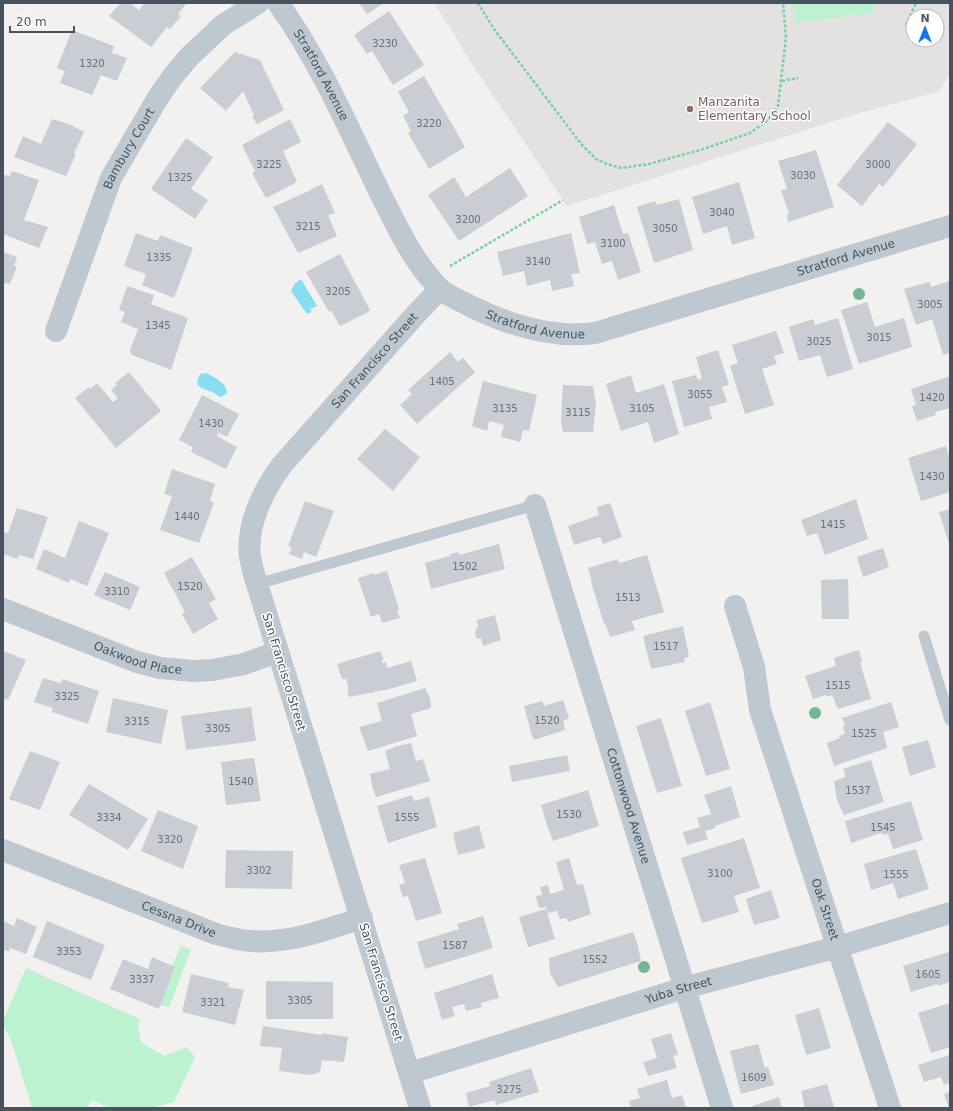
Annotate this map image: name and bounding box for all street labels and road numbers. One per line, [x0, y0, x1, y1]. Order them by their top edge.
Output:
street label: Stratford Avenue [290, 27, 351, 123]
street label: Bambury Court [101, 105, 158, 191]
street label: Stratford Avenue [795, 236, 897, 279]
street label: Stratford Avenue [484, 307, 585, 341]
street label: San Francisco Street [329, 310, 421, 411]
street label: San Francisco Street [259, 611, 309, 733]
street label: Oakwood Place [92, 639, 183, 677]
street label: Cottonwood Avenue [604, 746, 653, 866]
street label: Oak Street [809, 877, 842, 942]
street label: Cessna Drive [139, 898, 218, 940]
street label: San Francisco Street [356, 921, 406, 1043]
street label: Yuba Street [642, 974, 714, 1007]

